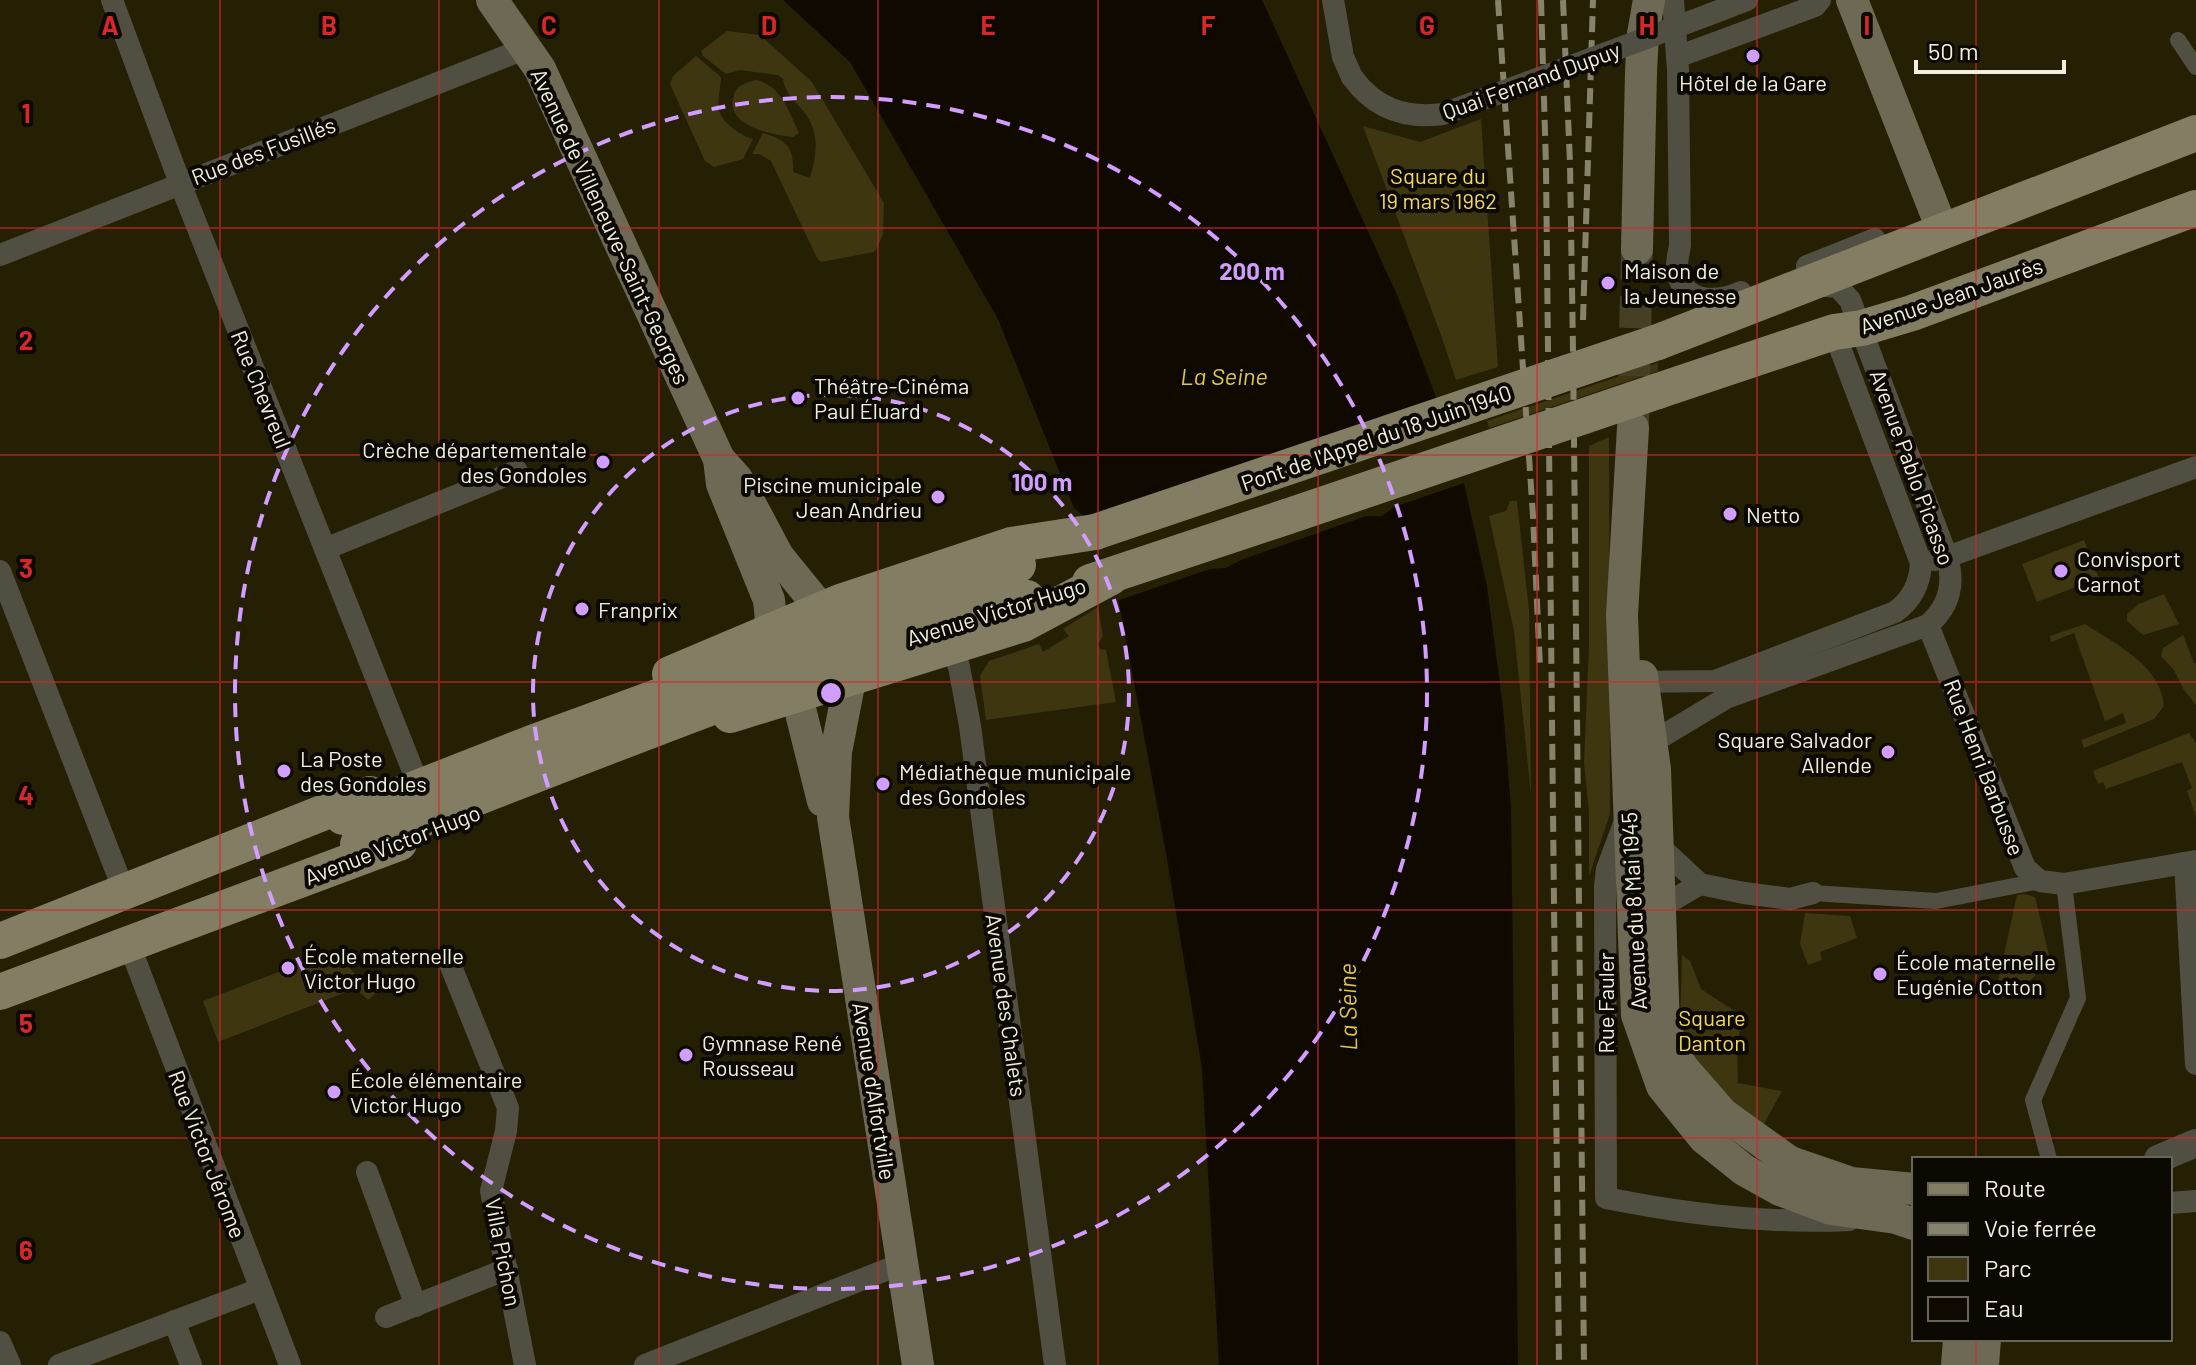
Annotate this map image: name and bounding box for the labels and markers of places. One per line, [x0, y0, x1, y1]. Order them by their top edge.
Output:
marker: Hôtel de la Gare [1744, 47, 1762, 65]
place label: Hôtel de la Gare [1679, 69, 1827, 95]
place label: Maison de la Jeunesse [1624, 257, 1737, 308]
marker: Maison de la Jeunesse [1599, 274, 1617, 292]
place label: Théâtre-Cinéma Paul Éluard [814, 372, 969, 423]
marker: Théâtre-Cinéma Paul Éluard [789, 389, 807, 407]
place label: Crèche départementale des Gondoles [362, 436, 587, 487]
marker: Crèche départementale des Gondoles [594, 453, 612, 471]
place label: Piscine municipale Jean Andrieu [743, 471, 922, 522]
marker: Piscine municipale Jean Andrieu [929, 488, 947, 506]
place label: Netto [1746, 501, 1800, 527]
marker: Netto [1721, 505, 1739, 523]
place label: Convisport Carnot [2077, 545, 2181, 596]
marker: Convisport Carnot [2052, 562, 2070, 580]
place label: Franprix [598, 596, 678, 622]
marker: Franprix [573, 600, 591, 618]
centre of rings [817, 679, 845, 707]
place label: Square Salvador Allende [1717, 726, 1872, 777]
marker: Square Salvador Allende [1879, 743, 1897, 761]
place label: La Poste des Gondoles [300, 745, 427, 796]
place label: Médiathèque municipale des Gondoles [899, 758, 1131, 809]
marker: La Poste des Gondoles [275, 762, 293, 780]
marker: Médiathèque municipale des Gondoles [874, 775, 892, 793]
place label: École maternelle Victor Hugo [304, 942, 464, 993]
place label: École maternelle Eugénie Cotton [1896, 948, 2056, 999]
marker: École maternelle Victor Hugo [279, 959, 297, 977]
marker: École maternelle Eugénie Cotton [1871, 965, 1889, 983]
place label: Gymnase René Rousseau [702, 1029, 842, 1080]
marker: Gymnase René Rousseau [677, 1046, 695, 1064]
place label: École élémentaire Victor Hugo [350, 1066, 522, 1117]
marker: École élémentaire Victor Hugo [325, 1083, 343, 1101]

